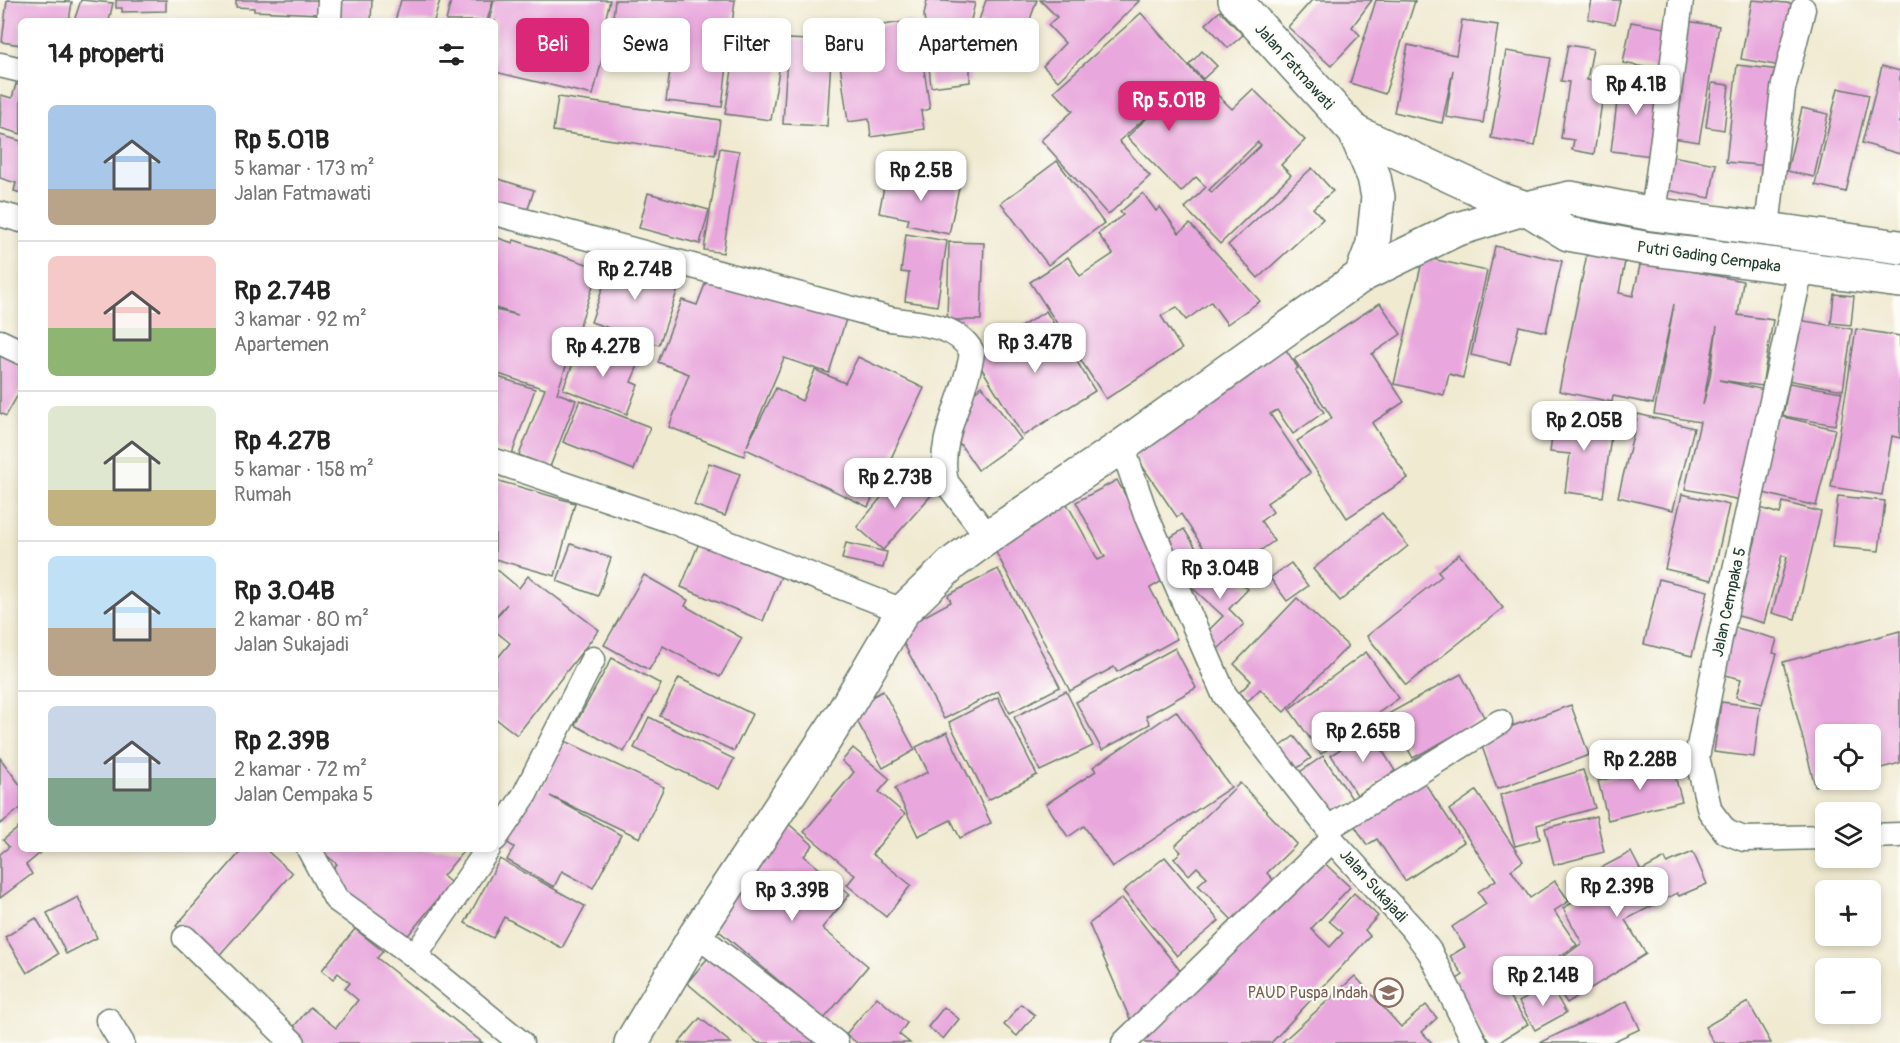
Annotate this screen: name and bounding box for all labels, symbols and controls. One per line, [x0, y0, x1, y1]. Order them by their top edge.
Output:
chip: Beli [516, 18, 589, 72]
chip: Sewa [601, 18, 690, 72]
chip: Filter [702, 18, 791, 72]
chip: Baru [803, 18, 885, 72]
chip: Apartemen [897, 18, 1039, 72]
street label: Jalan Fatmawati [1250, 19, 1338, 114]
text: 14 properti [48, 38, 164, 70]
icon: filters [435, 38, 468, 71]
pin: Rp 4.1B [1581, 65, 1691, 116]
text: Rp 4.1B [1606, 72, 1666, 97]
pin: Rp 5.01B [1107, 81, 1231, 132]
text: Rp 5.01B [1132, 88, 1206, 113]
text: Rp 5.01B [234, 124, 329, 156]
icon: home [96, 129, 168, 201]
pin: Rp 2.5B [866, 151, 976, 202]
text: 5 kamar · 173 m² [234, 156, 375, 181]
text: Rp 2.5B [889, 158, 953, 183]
text: Jalan Fatmawati [234, 181, 370, 206]
street label: Putri Gading Cempaka [1635, 237, 1782, 277]
pin: Rp 2.74B [573, 250, 697, 301]
text: Rp 2.74B [598, 257, 672, 282]
text: Rp 2.74B [234, 275, 331, 307]
icon: home [96, 280, 168, 352]
text: 3 kamar · 92 m² [234, 307, 367, 332]
pin: Rp 3.47B [973, 323, 1097, 374]
pin: Rp 4.27B [541, 327, 665, 378]
text: Rp 3.47B [998, 330, 1072, 355]
text: Apartemen [234, 332, 329, 357]
text: Rp 4.27B [566, 334, 640, 359]
pin: Rp 2.05B [1522, 401, 1646, 452]
text: Rp 2.05B [1546, 408, 1622, 433]
text: Rp 4.27B [234, 425, 331, 457]
icon: home [96, 430, 168, 502]
text: 5 kamar · 158 m² [234, 457, 374, 482]
pin: Rp 2.73B [833, 458, 957, 509]
text: Rp 2.73B [858, 465, 932, 490]
text: Rumah [234, 482, 291, 507]
street label: Jalan Cempaka 5 [1708, 546, 1750, 659]
pin: Rp 3.04B [1158, 549, 1282, 600]
text: Rp 3.04B [1181, 556, 1259, 581]
text: Rp 3.04B [234, 575, 335, 607]
icon: home [96, 580, 168, 652]
text: 2 kamar · 80 m² [234, 607, 369, 632]
text: Jalan Sukajadi [234, 632, 349, 657]
pin: Rp 2.65B [1301, 712, 1425, 763]
text: Rp 2.65B [1326, 719, 1400, 744]
map controls [1815, 724, 1881, 1024]
button: locate [1815, 724, 1881, 790]
text: Rp 2.39B [234, 725, 330, 757]
icon: home [96, 730, 168, 802]
pin: Rp 2.28B [1578, 740, 1702, 791]
text: Rp 2.28B [1603, 747, 1677, 772]
text: 2 kamar · 72 m² [234, 757, 367, 782]
text: Jalan Cempaka 5 [234, 782, 373, 807]
button: layers [1815, 802, 1881, 868]
street label: Jalan Sukajadi [1335, 845, 1411, 927]
pin: Rp 2.39B [1555, 867, 1679, 918]
pin: Rp 3.39B [730, 871, 854, 922]
text: Rp 2.39B [1580, 874, 1654, 899]
text: Rp 3.39B [755, 878, 829, 903]
button: + [1815, 880, 1881, 946]
pin: Rp 2.14B [1481, 956, 1605, 1007]
button: − [1815, 958, 1881, 1024]
text: Rp 2.14B [1507, 963, 1579, 988]
school or university icon: PAUD Puspa Indah [1373, 976, 1405, 1008]
place label: PAUD Puspa Indah [1248, 983, 1368, 1003]

